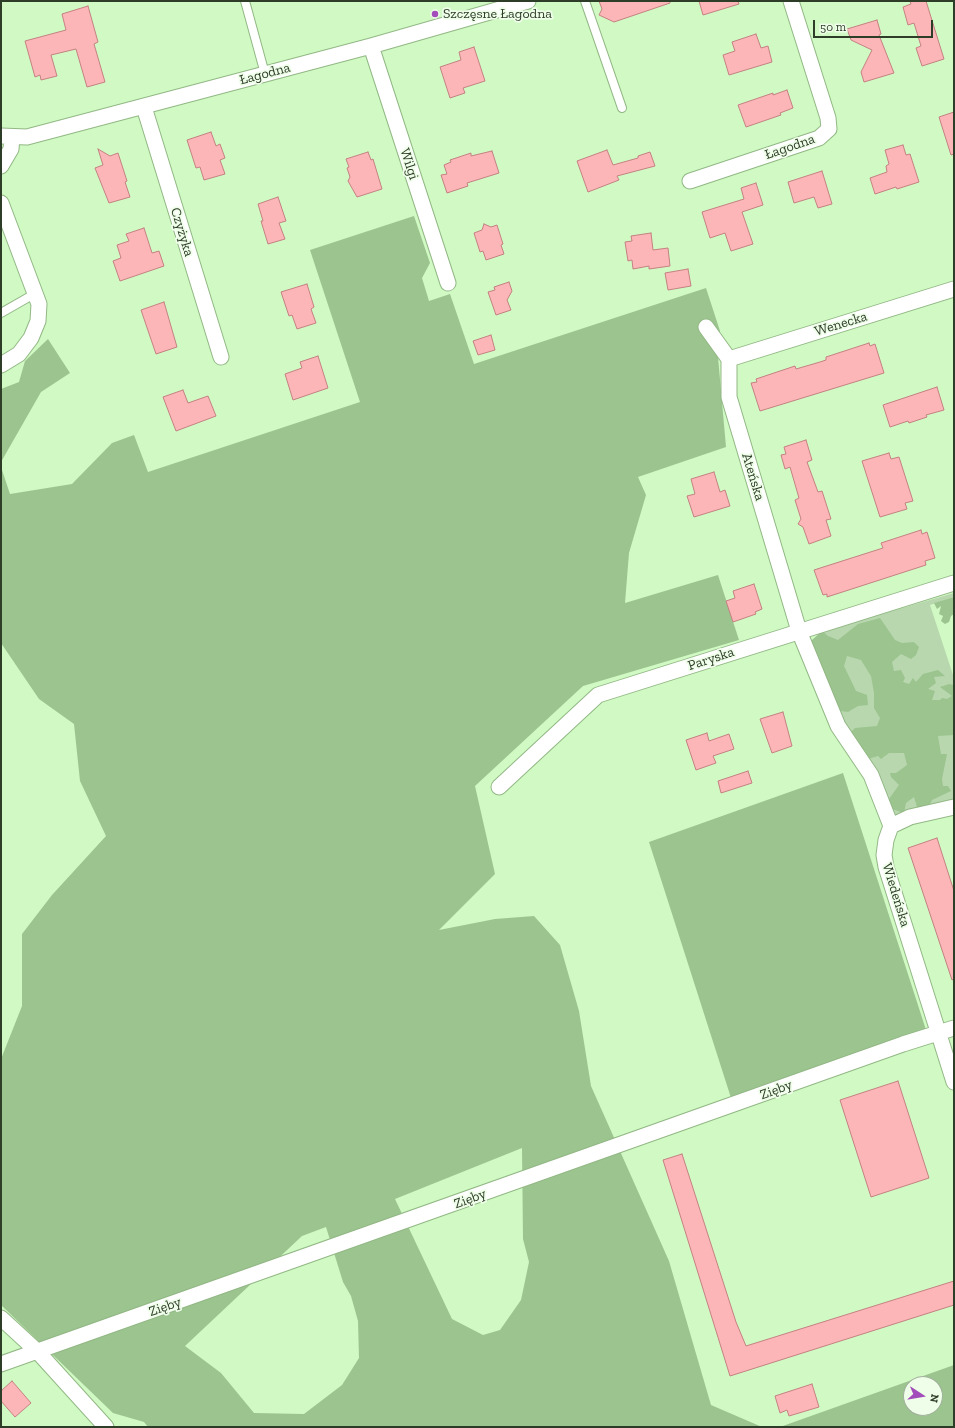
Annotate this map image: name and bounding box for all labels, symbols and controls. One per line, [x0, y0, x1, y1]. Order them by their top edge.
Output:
place label: Szczęsne Łagodna [443, 6, 552, 22]
marker: Szczęsne Łagodna [430, 9, 440, 19]
scale bar [815, 12, 935, 38]
text: 50 m [820, 20, 846, 34]
street label: Łagodna [238, 59, 292, 89]
street label: Łagodna [763, 131, 817, 163]
street label: Wilgi [396, 146, 422, 182]
street label: Czyżyka [167, 206, 197, 258]
street label: Wenecka [813, 308, 869, 340]
street label: Ateńska [738, 451, 768, 503]
street label: Paryska [686, 644, 736, 674]
street label: Wiedeńska [878, 861, 914, 929]
street label: Zięby [758, 1076, 794, 1104]
street label: Zięby [452, 1185, 488, 1213]
street label: Zięby [147, 1294, 183, 1320]
north arrow [903, 1376, 943, 1416]
text: N [927, 1393, 941, 1404]

